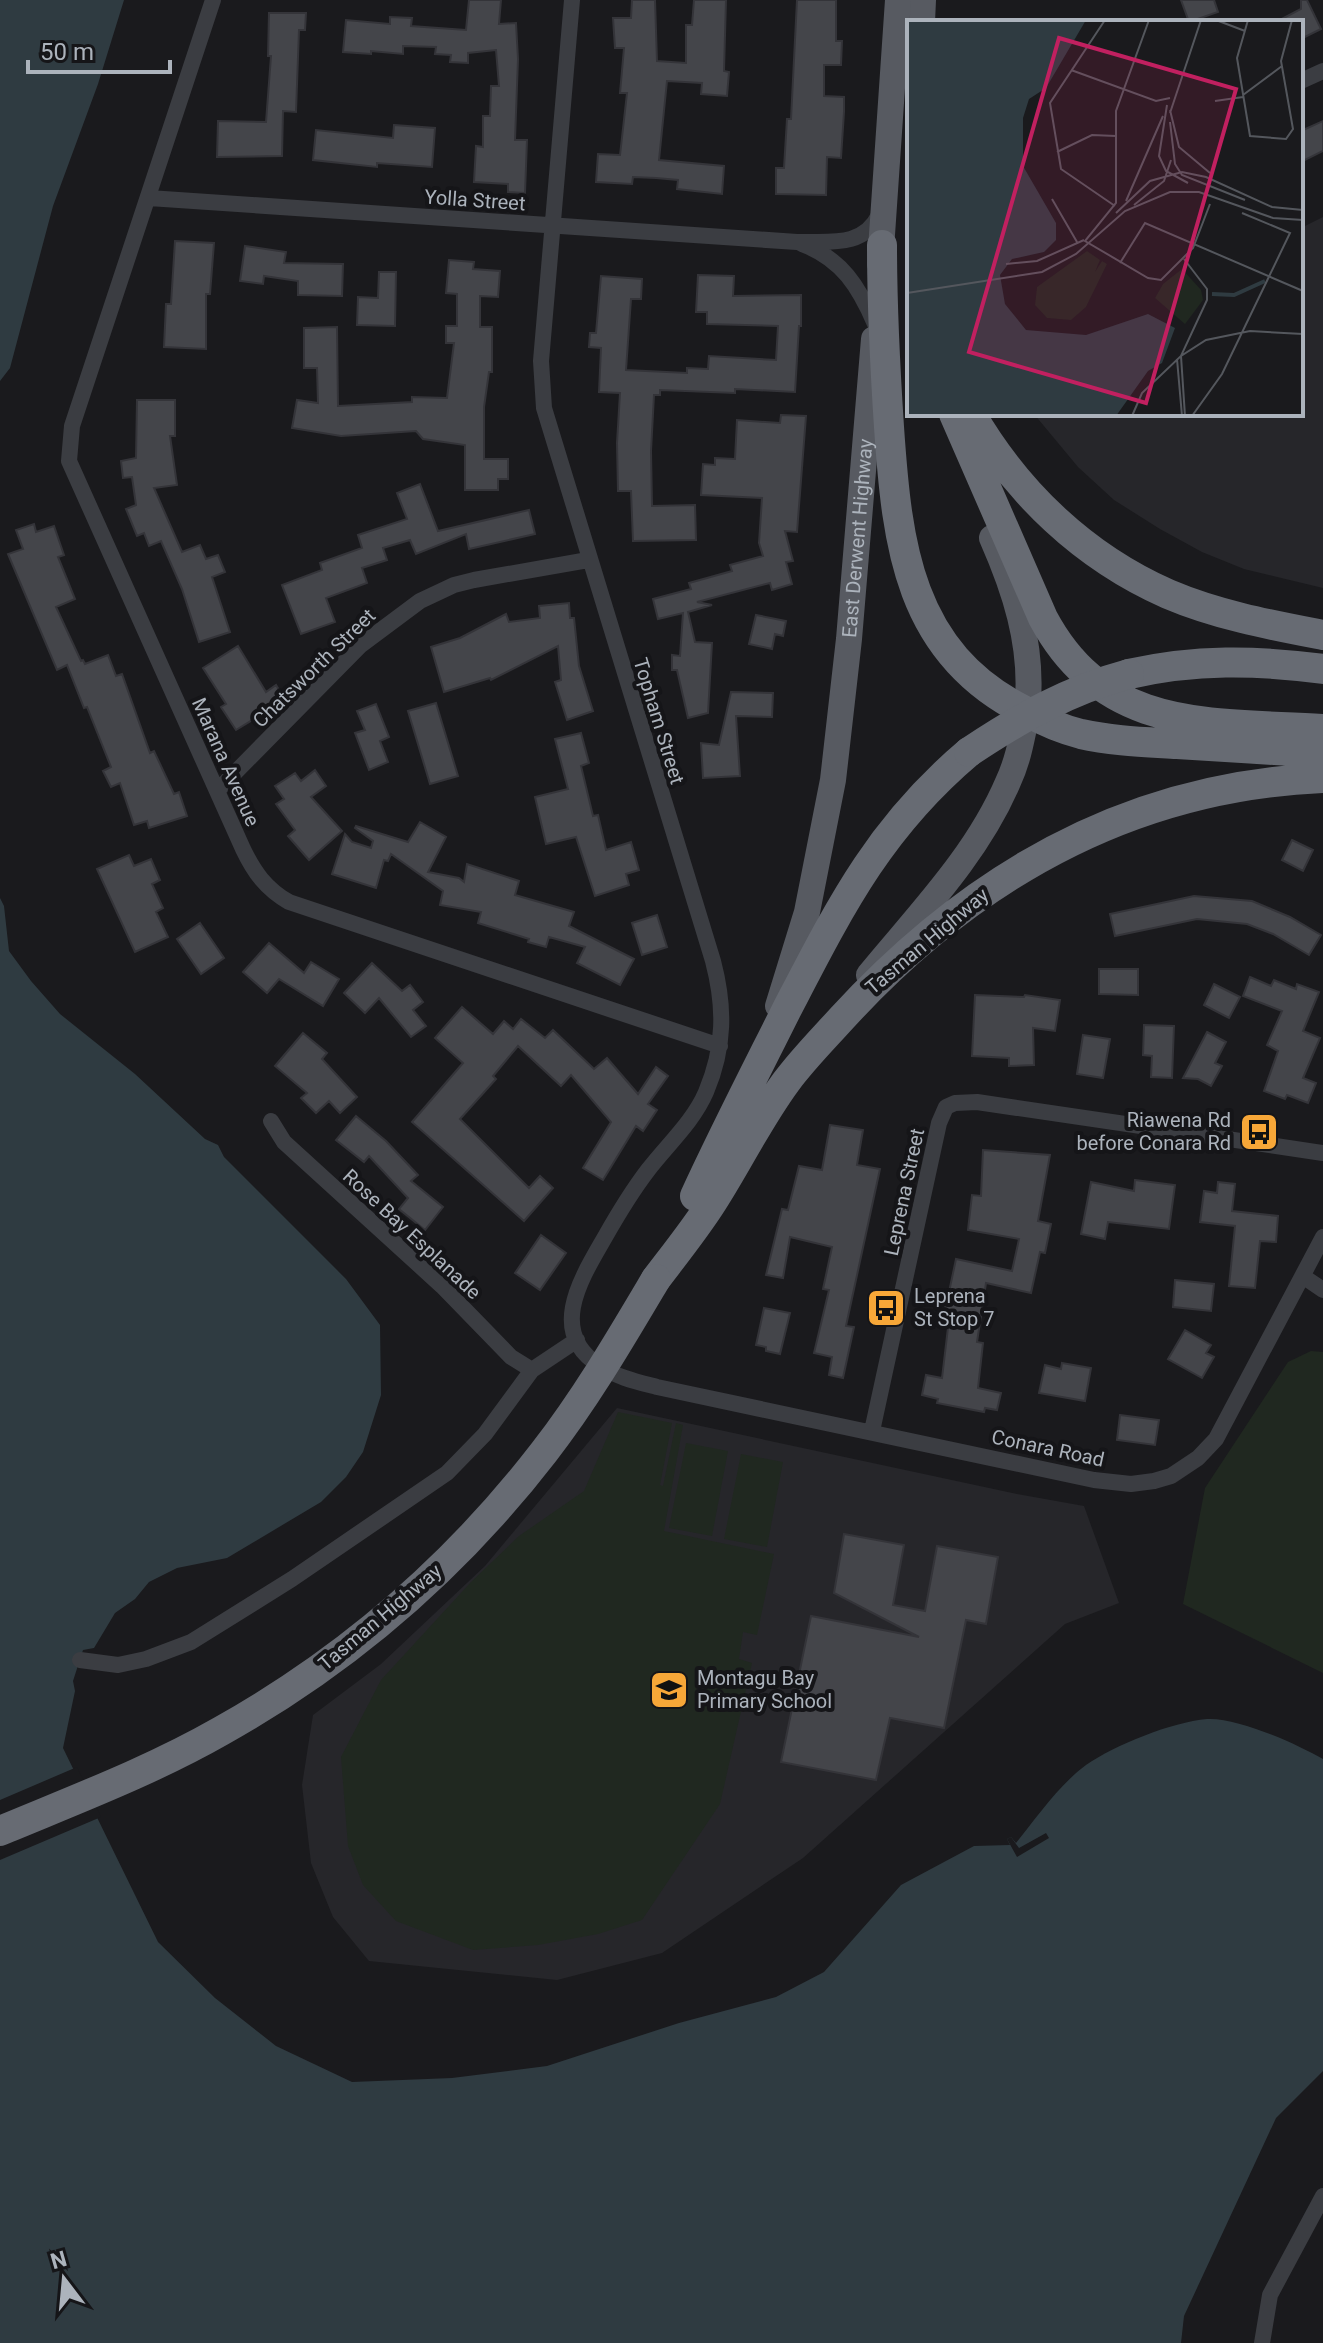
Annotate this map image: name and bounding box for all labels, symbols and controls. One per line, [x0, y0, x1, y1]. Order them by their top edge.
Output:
inset map [907, 20, 1303, 416]
scale bar [28, 24, 170, 74]
text: 50 m [40, 38, 94, 66]
street label: Yolla Street [424, 185, 526, 215]
street label: East Derwent Highway [837, 437, 878, 639]
street label: Chatsworth Street [248, 604, 380, 732]
street label: Topham Street [628, 655, 690, 787]
street label: Marana Avenue [187, 694, 265, 830]
street label: Tasman Highway [861, 882, 994, 999]
place label: Riawena Rd before Conara Rd [1076, 1108, 1231, 1155]
bus stop icon: Riawena Rd before Conara Rd [1238, 1111, 1280, 1153]
street label: Leprena Street [879, 1126, 929, 1258]
street label: Rose Bay Esplanade [338, 1164, 486, 1304]
place label: Leprena St Stop 7 [914, 1284, 994, 1331]
bus stop icon: Leprena St Stop 7 [865, 1287, 907, 1329]
street label: Conara Road [990, 1424, 1106, 1472]
street label: Tasman Highway [314, 1558, 447, 1675]
place label: Montagu Bay Primary School [697, 1666, 832, 1713]
school or university icon: Montagu Bay Primary School [648, 1669, 690, 1711]
north arrow [24, 2239, 104, 2319]
text: N [48, 2246, 70, 2274]

